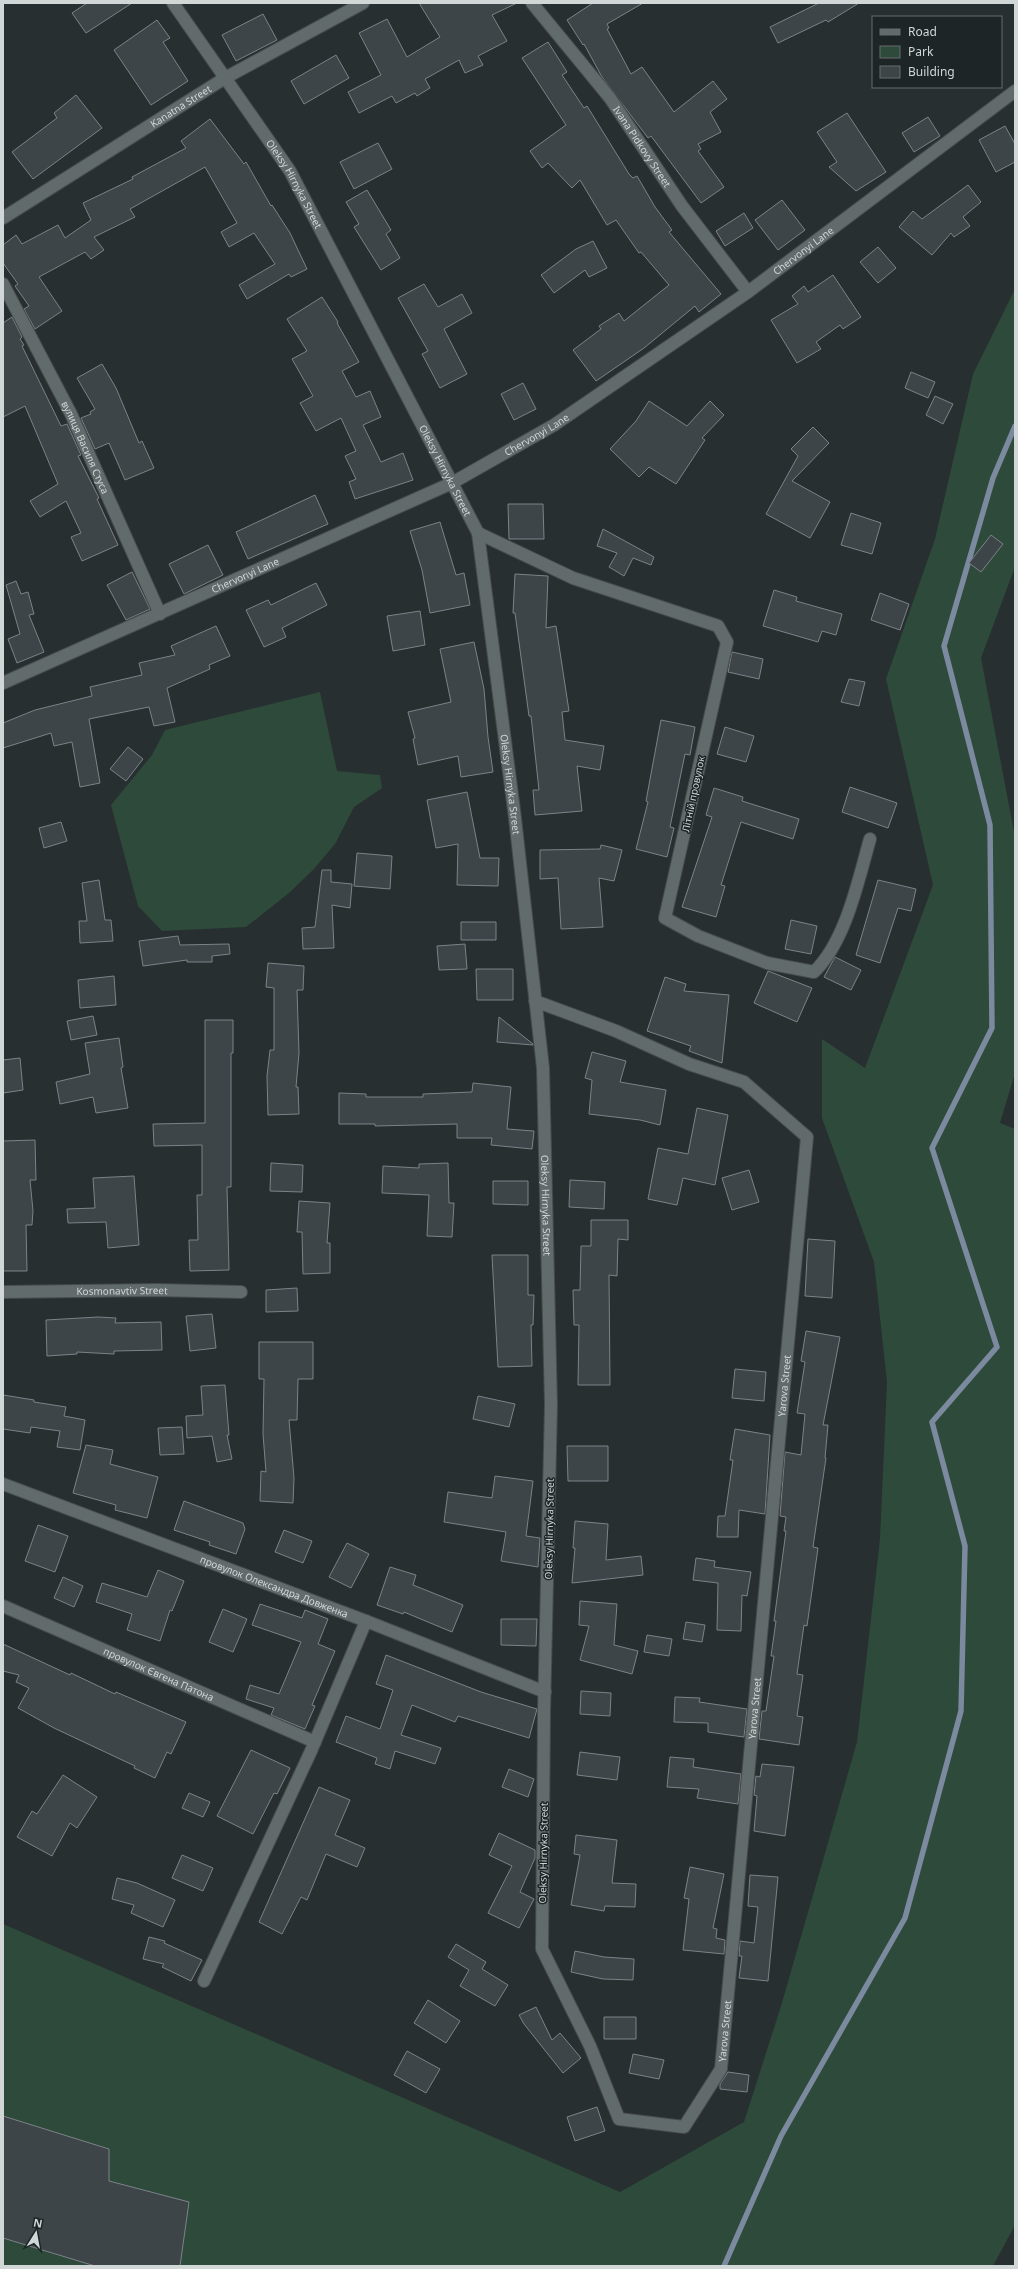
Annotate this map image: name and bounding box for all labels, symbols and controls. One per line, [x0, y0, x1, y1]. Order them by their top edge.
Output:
legend [872, 16, 1002, 88]
text: Road [908, 23, 937, 40]
text: Park [908, 43, 934, 60]
text: Building [908, 63, 955, 80]
street label: Kanatna Street [147, 81, 214, 130]
street label: Ivana Pidkovy Street [610, 103, 675, 190]
street label: Oleksy Hirnyka Street [263, 136, 326, 231]
street label: Chervonyi Lane [770, 223, 837, 278]
street label: вулиця Василя Стуса [58, 398, 113, 496]
street label: Chervonyi Lane [502, 410, 572, 459]
street label: Oleksy Hirnyka Street [416, 422, 475, 519]
street label: Chervonyi Lane [209, 554, 281, 596]
street label: Oleksy Hirnyka Street [497, 733, 524, 835]
street label: Літній провулок [678, 754, 708, 833]
street label: Oleksy Hirnyka Street [538, 1155, 554, 1256]
street label: Kosmonavtiv Street [76, 1283, 168, 1298]
street label: Yarova Street [774, 1354, 794, 1417]
street label: Oleksy Hirnyka Street [541, 1478, 557, 1579]
street label: провулок Олександра Довженка [198, 1552, 350, 1621]
street label: провулок Євгена Патона [101, 1644, 216, 1704]
street label: Yarova Street [744, 1677, 764, 1740]
street label: Oleksy Hirnyka Street [535, 1802, 551, 1903]
street label: Yarova Street [715, 1999, 734, 2062]
north arrow [16, 2213, 56, 2253]
text: N [32, 2214, 44, 2231]

